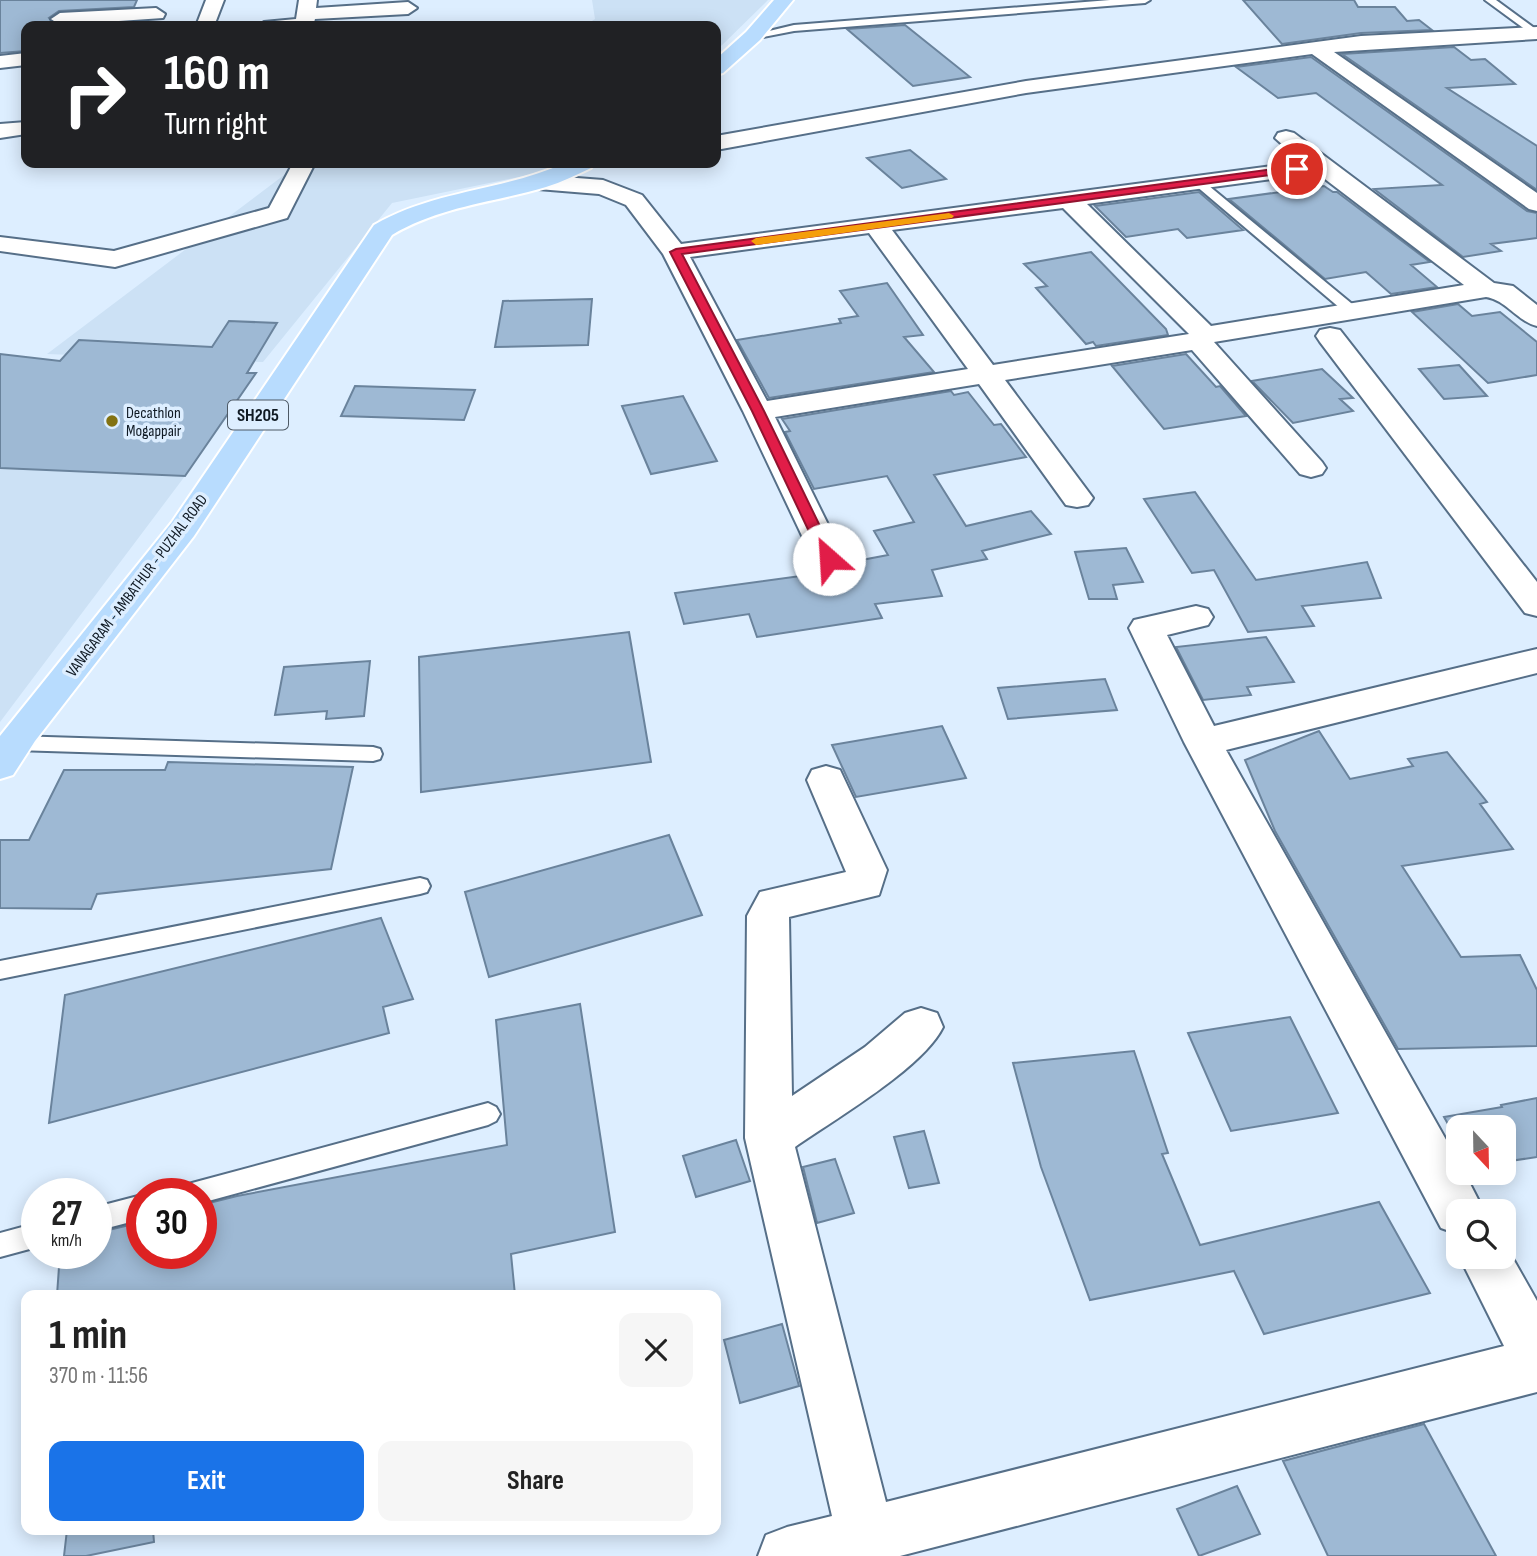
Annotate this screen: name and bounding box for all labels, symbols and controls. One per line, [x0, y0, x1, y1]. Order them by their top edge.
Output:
text: 160 m [164, 45, 270, 104]
icon: right [49, 49, 140, 140]
text: Turn right [164, 105, 268, 144]
pin [1267, 139, 1327, 199]
icon: arrive [1278, 150, 1316, 188]
road number: SH205 [228, 400, 288, 430]
place label: Decathlon Mogappair [126, 404, 182, 441]
marker: Decathlon Mogappair [104, 413, 120, 429]
street label: VANAGARAM - AMBATHUR - PUZHAL ROAD [62, 491, 212, 681]
position arrow [792, 522, 866, 596]
north arrow [1446, 1115, 1516, 1185]
map controls [1446, 1115, 1516, 1269]
speed limit sign: 30 [126, 1178, 217, 1269]
text: 27 [51, 1193, 82, 1236]
button: search [1446, 1199, 1516, 1269]
text: km/h [51, 1230, 82, 1251]
text: 1 min [49, 1310, 127, 1361]
button: close [619, 1313, 693, 1387]
text: 370 m · 11:56 [49, 1362, 148, 1390]
button: Exit [49, 1441, 364, 1521]
button: Share [378, 1441, 693, 1521]

